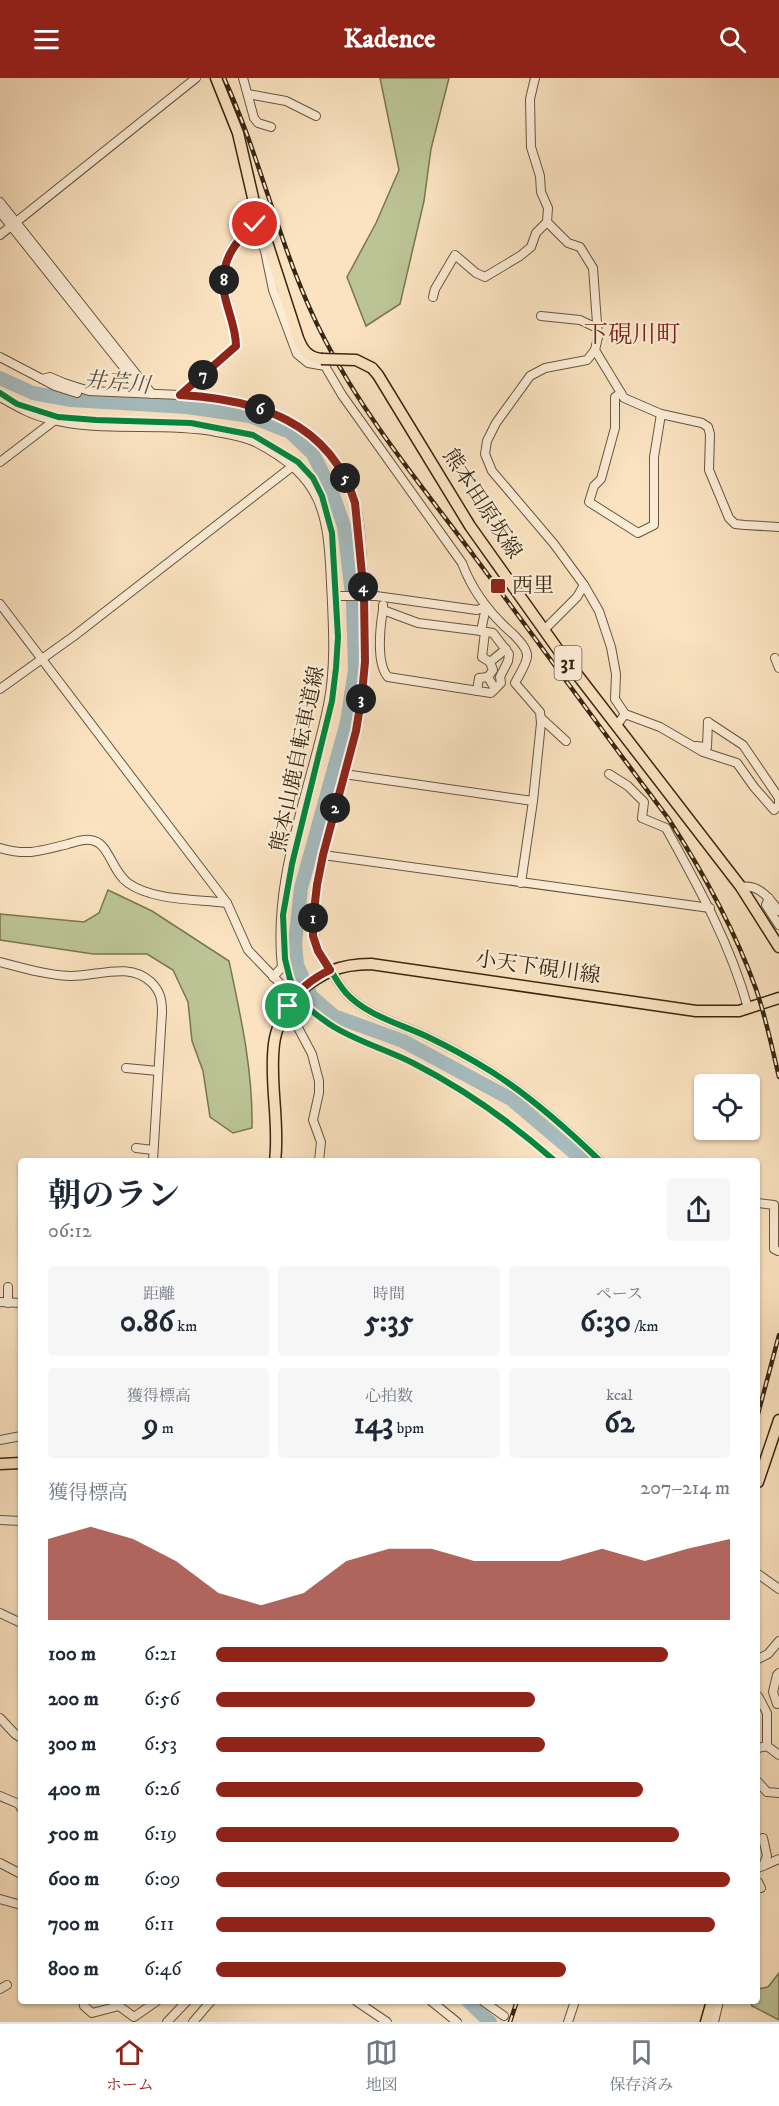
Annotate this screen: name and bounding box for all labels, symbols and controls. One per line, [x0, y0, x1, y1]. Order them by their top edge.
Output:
text: Kadence [344, 22, 435, 56]
icon: menu [30, 23, 63, 56]
icon: search [716, 23, 749, 56]
pin [229, 198, 280, 249]
icon: check [238, 207, 271, 240]
pin: 8 [209, 265, 239, 295]
text: 8 [220, 270, 228, 290]
district label: 下硯川町 [584, 320, 680, 350]
pin: 7 [188, 360, 218, 390]
text: 7 [199, 365, 207, 385]
water label: 井芹川 [83, 367, 153, 399]
pin: 6 [245, 394, 275, 424]
text: 6 [256, 399, 264, 419]
street label: 熊本田原坂線 [437, 444, 527, 564]
pin: 5 [330, 463, 360, 493]
text: 5 [341, 468, 349, 488]
pin: 4 [348, 572, 378, 602]
place label: 西里 [512, 573, 554, 599]
text: 4 [358, 577, 368, 597]
marker: 西里 [489, 577, 507, 595]
road number: 31 [554, 646, 582, 680]
street label: 熊本山鹿自転車道線 [266, 664, 330, 854]
pin: 3 [346, 684, 376, 714]
text: 3 [358, 689, 364, 709]
pin: 2 [320, 793, 350, 823]
text: 2 [331, 798, 339, 818]
pin: 1 [298, 903, 328, 933]
text: 1 [310, 908, 316, 928]
street label: 小天下硯川線 [474, 946, 602, 990]
pin [262, 980, 313, 1031]
icon: arrive [271, 989, 304, 1022]
map controls [694, 1074, 760, 1140]
button: locate [694, 1074, 760, 1140]
text: 朝のラン [48, 1176, 180, 1217]
button: share [667, 1178, 730, 1241]
text: 06:12 [48, 1219, 92, 1244]
text: 距離 [143, 1284, 175, 1304]
text: 時間 [373, 1284, 405, 1304]
text: ペース [596, 1284, 643, 1304]
text: 0.86 [120, 1304, 174, 1341]
text: 5:35 [365, 1304, 413, 1341]
text: 6:30 [580, 1304, 631, 1341]
text: km [174, 1316, 197, 1336]
text: /km [631, 1316, 659, 1336]
text: kcal [606, 1385, 632, 1405]
text: 獲得標高 [127, 1386, 191, 1406]
text: 心拍数 [365, 1386, 413, 1406]
text: 62 [604, 1405, 635, 1442]
text: 9 [143, 1406, 158, 1443]
text: 143 [354, 1406, 393, 1443]
text: m [158, 1418, 174, 1438]
text: bpm [393, 1418, 424, 1438]
text: 207–214 m [640, 1476, 730, 1501]
text: 獲得標高 [48, 1481, 128, 1506]
text: 100 m [48, 1642, 96, 1667]
text: 6:21 [144, 1642, 177, 1667]
text: 200 m [48, 1687, 99, 1712]
text: 6:56 [144, 1687, 180, 1712]
text: 300 m [48, 1732, 96, 1757]
text: 6:53 [144, 1732, 177, 1757]
text: 400 m [48, 1777, 100, 1802]
text: 6:26 [144, 1777, 180, 1802]
text: 500 m [48, 1822, 99, 1847]
text: 6:19 [144, 1822, 177, 1847]
text: 600 m [48, 1867, 99, 1892]
text: 6:09 [144, 1867, 180, 1892]
text: 700 m [48, 1912, 99, 1937]
text: 6:11 [144, 1912, 174, 1937]
text: 800 m [48, 1957, 99, 1982]
text: 6:46 [144, 1957, 182, 1982]
tab: ホーム [106, 2036, 154, 2095]
tab: 地図 [365, 2036, 398, 2095]
tab: 保存済み [609, 2036, 673, 2095]

